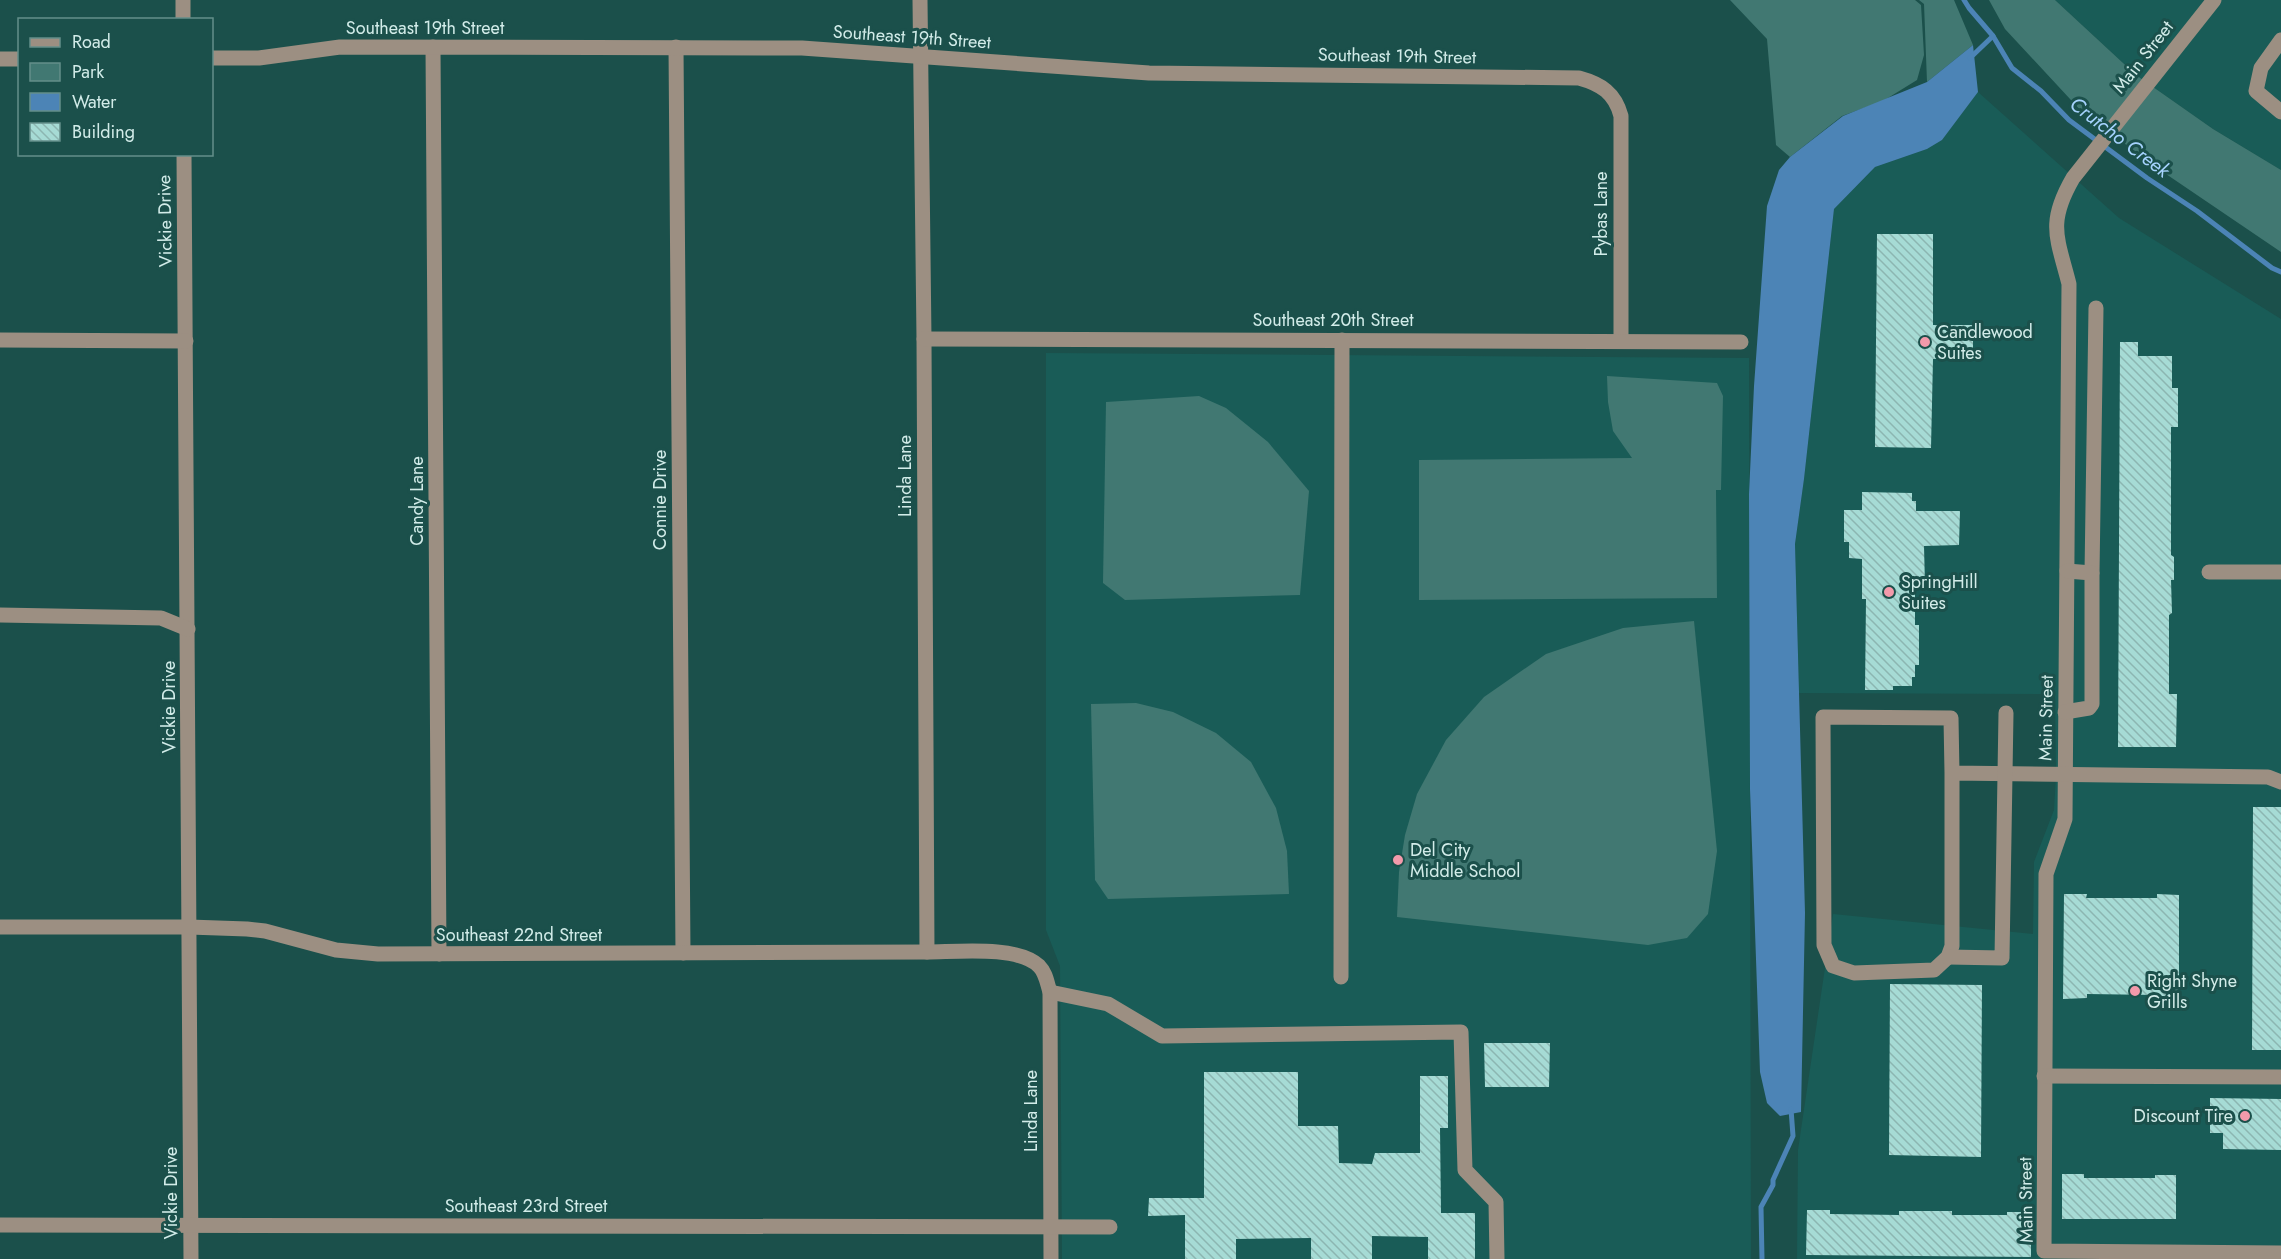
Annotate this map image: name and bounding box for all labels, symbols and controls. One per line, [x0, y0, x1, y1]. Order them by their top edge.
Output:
street label: Southeast 19th Street [346, 15, 505, 41]
street label: Main Street [2106, 15, 2180, 99]
legend [18, 18, 213, 156]
street label: Southeast 19th Street [832, 19, 993, 56]
text: Road [72, 29, 111, 55]
street label: Southeast 19th Street [1318, 42, 1477, 70]
text: Park [72, 59, 104, 85]
text: Water [72, 89, 117, 115]
water label: Crutcho Creek [2063, 90, 2177, 186]
text: Building [72, 119, 135, 145]
street label: Pybas Lane [1588, 172, 1614, 256]
street label: Vickie Drive [151, 175, 179, 267]
street label: Southeast 20th Street [1253, 307, 1414, 333]
place label: Candlewood Suites [1937, 319, 2033, 366]
marker: Candlewood Suites [1918, 335, 1932, 349]
street label: Linda Lane [892, 435, 918, 517]
street label: Connie Drive [647, 450, 673, 550]
street label: Candy Lane [404, 456, 430, 546]
place label: SpringHill Suites [1901, 569, 1978, 616]
marker: SpringHill Suites [1882, 585, 1896, 599]
street label: Vickie Drive [156, 661, 182, 753]
street label: Main Street [2032, 674, 2060, 761]
place label: Del City Middle School [1410, 837, 1520, 884]
marker: Del City Middle School [1391, 853, 1405, 867]
street label: Southeast 22nd Street [436, 922, 603, 948]
place label: Right Shyne Grills [2147, 968, 2237, 1015]
marker: Right Shyne Grills [2128, 984, 2142, 998]
street label: Linda Lane [1018, 1070, 1044, 1152]
place label: Discount Tire [2134, 1103, 2233, 1129]
marker: Discount Tire [2238, 1109, 2252, 1123]
street label: Vickie Drive [158, 1147, 184, 1239]
street label: Main Street [2012, 1156, 2040, 1243]
street label: Southeast 23rd Street [445, 1193, 608, 1219]

